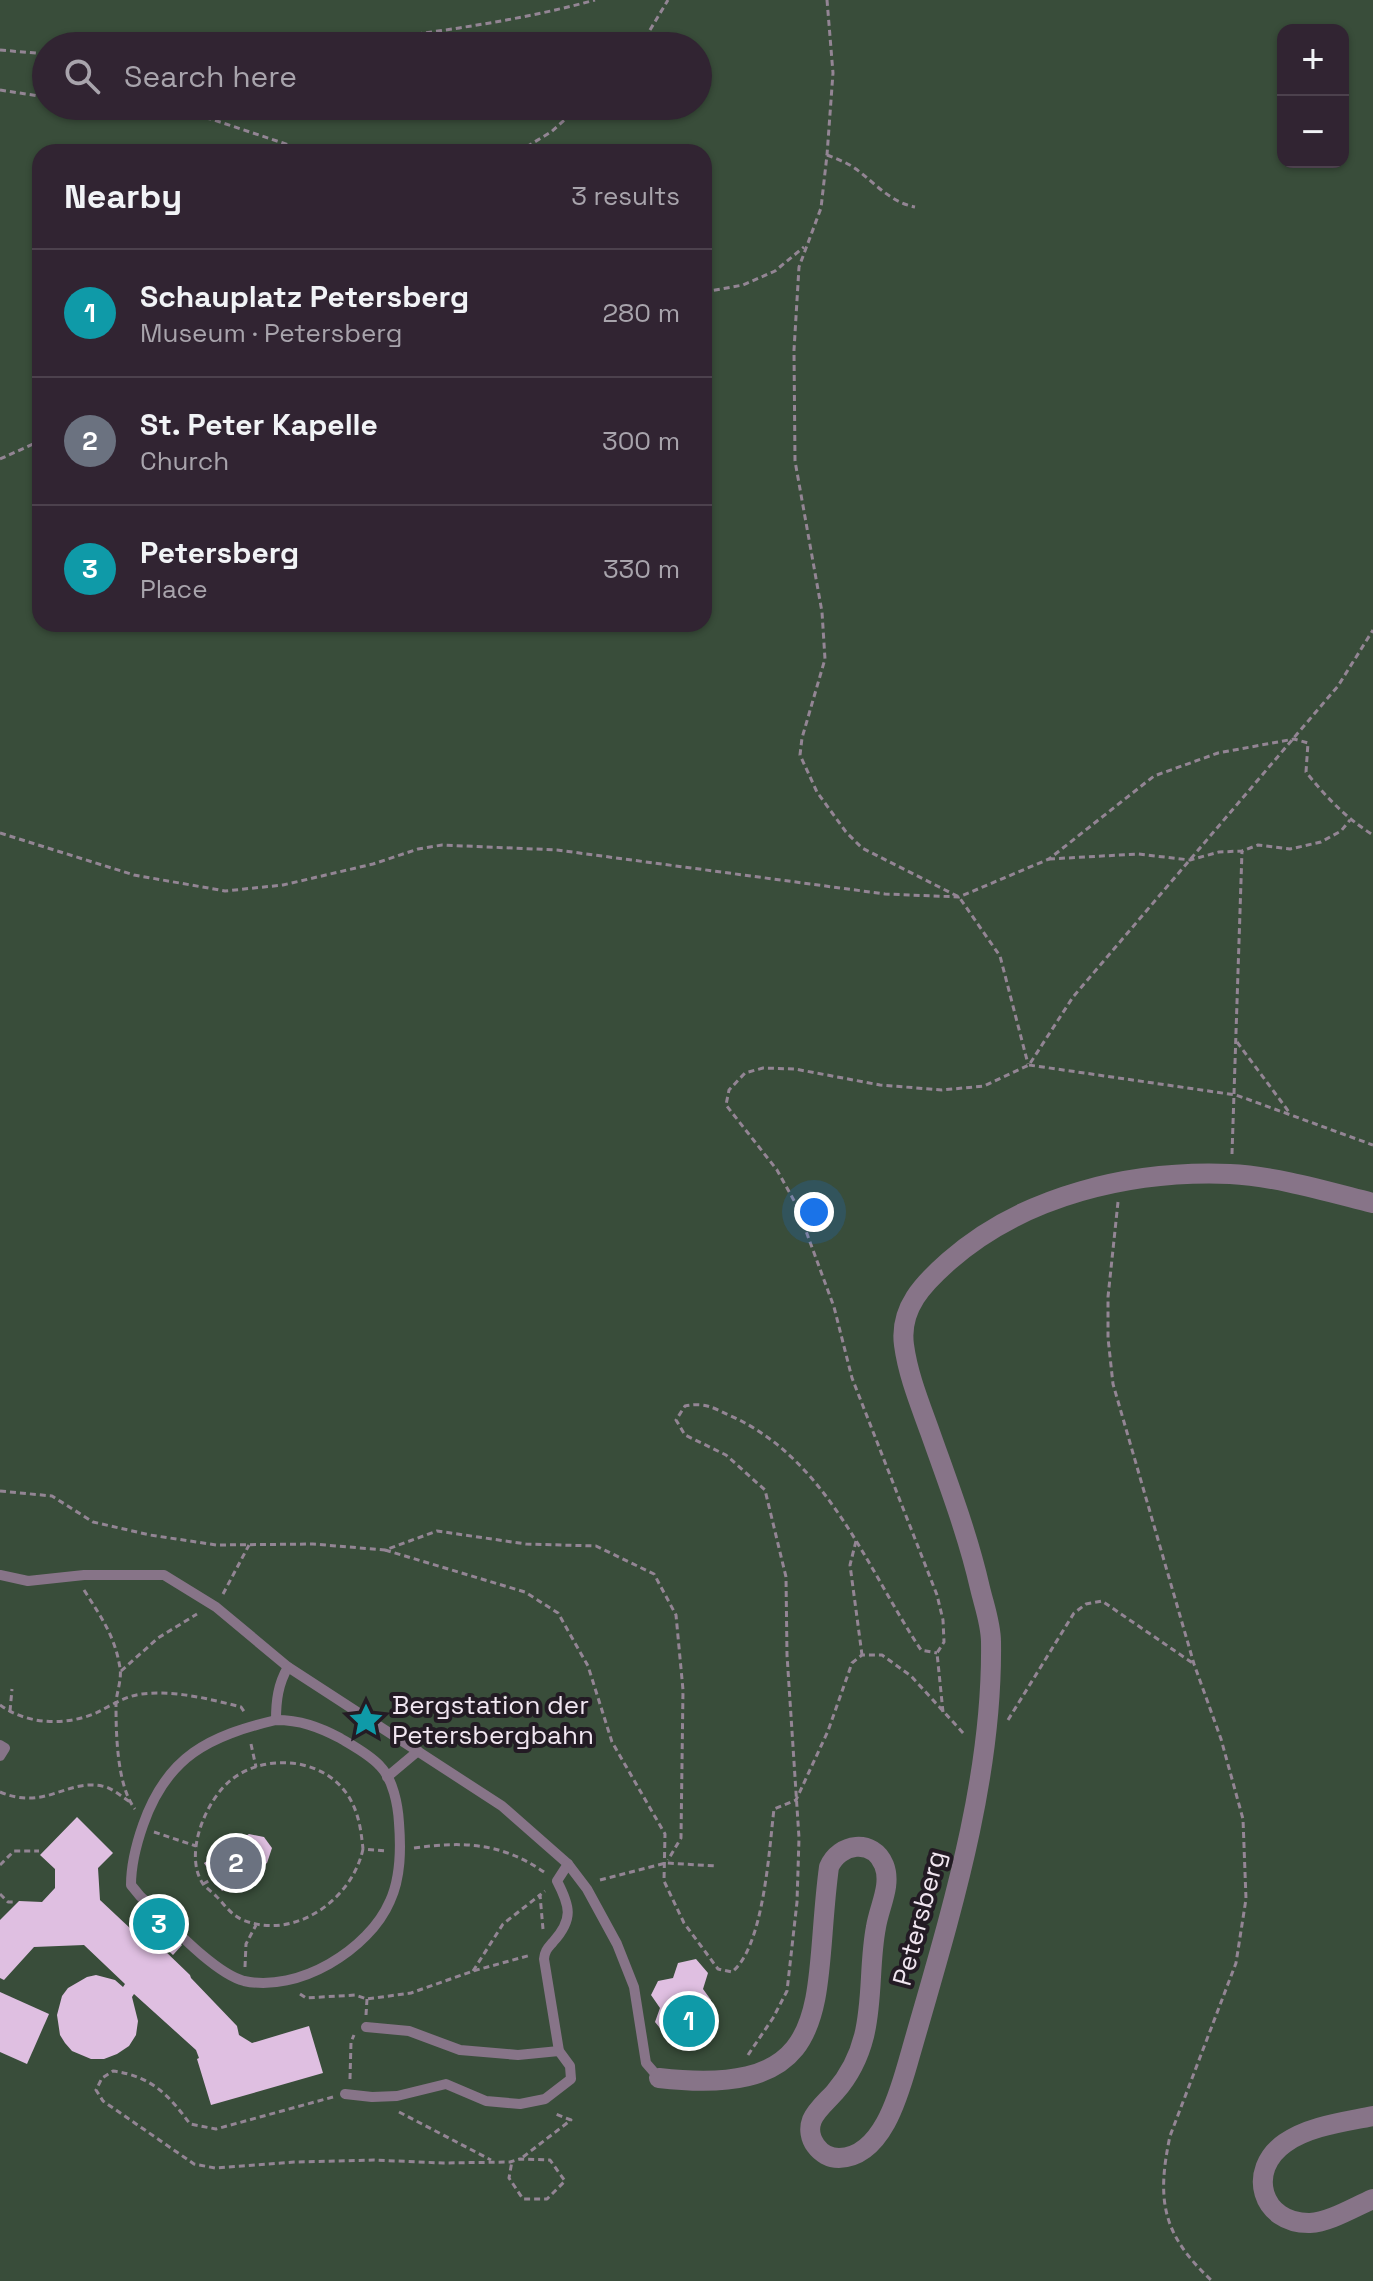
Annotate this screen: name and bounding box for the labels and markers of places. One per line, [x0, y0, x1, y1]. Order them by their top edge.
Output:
place label: Bergstation der Petersbergbahn [392, 1688, 594, 1752]
place icon: Bergstation der Petersbergbahn [347, 1701, 385, 1739]
pin: 2 [210, 1833, 262, 1893]
pin: 3 [133, 1894, 185, 1954]
pin: 1 [663, 1991, 715, 2051]

